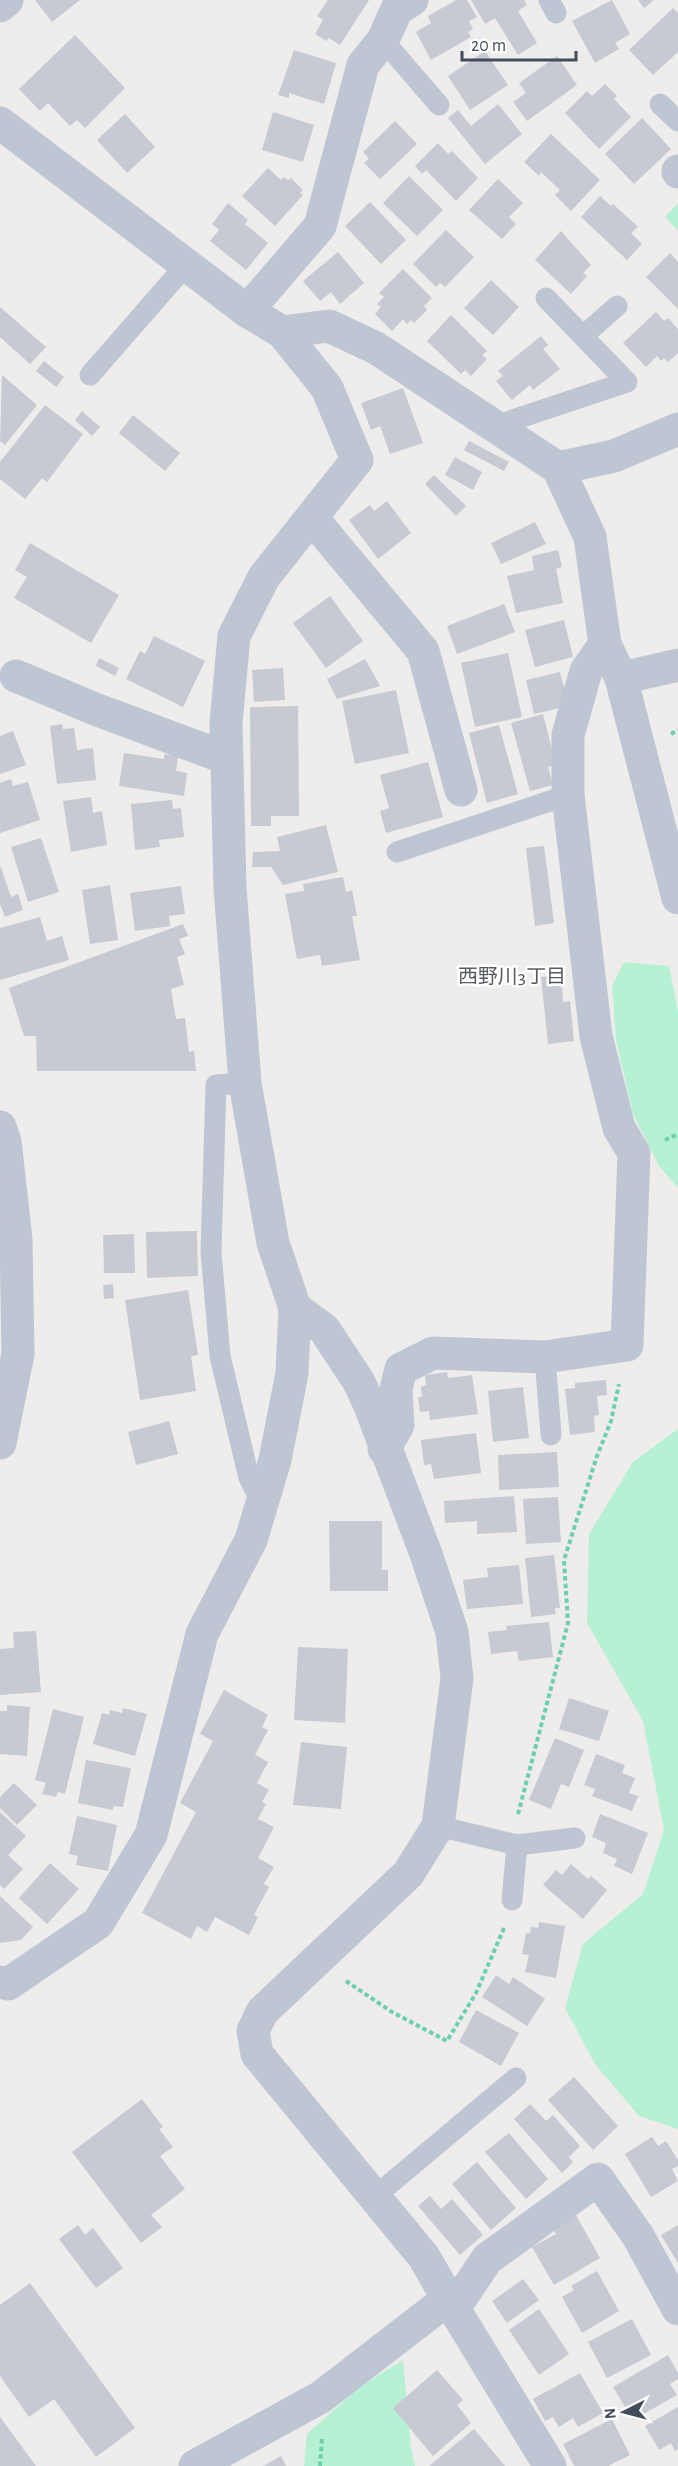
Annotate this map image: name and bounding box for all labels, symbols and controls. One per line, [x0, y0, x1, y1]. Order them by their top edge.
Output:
scale bar [462, 24, 576, 62]
text: 20 m [471, 37, 506, 55]
district label: 西野川3丁目 [458, 967, 566, 987]
north arrow [594, 2382, 654, 2442]
text: N [602, 2407, 619, 2420]

